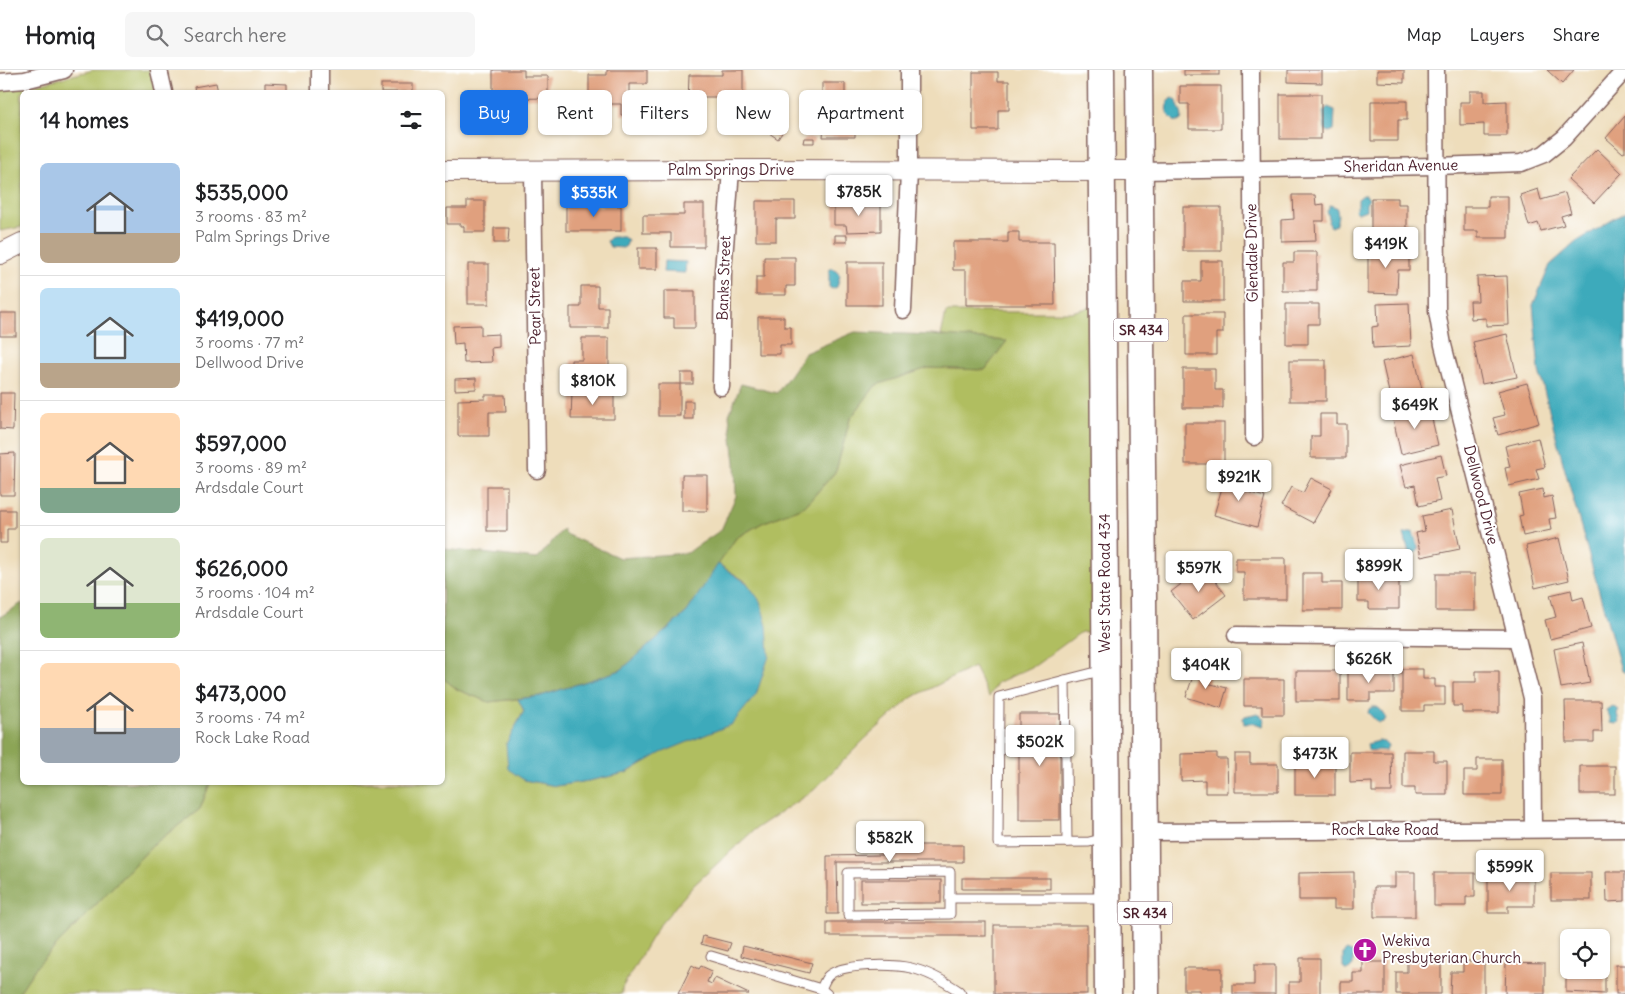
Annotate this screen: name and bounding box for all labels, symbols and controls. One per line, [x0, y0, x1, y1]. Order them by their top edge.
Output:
search box [125, 12, 475, 57]
text: Homiq [25, 20, 95, 50]
icon: search [143, 21, 171, 49]
text: Search here [183, 23, 286, 47]
text: Map [1406, 23, 1441, 46]
text: Layers [1469, 23, 1525, 46]
text: Share [1553, 23, 1600, 46]
chip: Buy [460, 90, 528, 135]
chip: Rent [538, 90, 612, 135]
chip: Filters [622, 90, 707, 135]
chip: New [717, 90, 789, 135]
chip: Apartment [799, 90, 922, 135]
icon: filters [397, 106, 425, 134]
text: 14 homes [40, 107, 129, 134]
street label: Sheridan Avenue [1344, 155, 1458, 176]
street label: Palm Springs Drive [668, 160, 794, 179]
pin: $785K [824, 174, 894, 217]
pin: $535K [559, 176, 629, 218]
text: $535,000 [195, 179, 289, 206]
text: $785K [836, 181, 882, 201]
text: $535K [571, 182, 617, 202]
icon: home [80, 183, 140, 243]
street label: Glendale Drive [1241, 203, 1262, 303]
text: 3 rooms · 83 m² [195, 206, 307, 226]
text: Palm Springs Drive [195, 226, 330, 246]
pin: $419K [1351, 226, 1421, 269]
text: $419K [1364, 233, 1408, 253]
street label: Banks Street [713, 235, 734, 321]
street label: Pearl Street [524, 267, 545, 345]
text: $419,000 [195, 305, 284, 332]
icon: home [80, 308, 140, 368]
road number: SR 434 [1114, 318, 1168, 342]
text: 3 rooms · 77 m² [195, 332, 304, 352]
text: Dellwood Drive [195, 352, 304, 372]
pin: $810K [558, 364, 628, 406]
text: $810K [571, 370, 615, 390]
pin: $649K [1380, 388, 1450, 430]
text: $649K [1392, 394, 1438, 414]
text: $597,000 [195, 430, 287, 457]
icon: home [80, 433, 140, 493]
street label: Dellwood Drive [1460, 443, 1503, 547]
text: 3 rooms · 89 m² [195, 457, 307, 477]
pin: $921K [1204, 460, 1274, 502]
text: $921K [1217, 466, 1261, 486]
text: Ardsdale Court [195, 477, 304, 497]
street label: West State Road 434 [1095, 513, 1114, 653]
pin: $899K [1344, 548, 1414, 591]
pin: $597K [1164, 550, 1234, 593]
text: $626,000 [195, 555, 288, 582]
text: $899K [1356, 555, 1402, 575]
text: $597K [1177, 557, 1222, 577]
icon: home [80, 558, 140, 618]
text: 3 rooms · 104 m² [195, 582, 315, 602]
text: Ardsdale Court [195, 602, 304, 622]
pin: $626K [1334, 642, 1404, 684]
pin: $404K [1171, 648, 1241, 690]
text: $626K [1346, 648, 1392, 668]
text: $404K [1182, 654, 1230, 674]
text: $473,000 [195, 680, 287, 707]
icon: home [80, 683, 140, 743]
text: 3 rooms · 74 m² [195, 707, 305, 727]
pin: $502K [1005, 724, 1075, 767]
text: Rock Lake Road [195, 727, 310, 747]
text: $502K [1016, 731, 1064, 751]
pin: $473K [1280, 736, 1350, 779]
text: $473K [1293, 743, 1337, 763]
pin: $582K [855, 820, 925, 863]
street label: Rock Lake Road [1331, 820, 1439, 839]
text: $582K [867, 827, 913, 847]
pin: $599K [1475, 850, 1545, 892]
text: $599K [1487, 856, 1533, 876]
road number: SR 434 [1118, 901, 1172, 924]
map controls [1560, 929, 1610, 979]
button: locate [1560, 929, 1610, 979]
place label: Wekiva Presbyterian Church [1382, 931, 1522, 967]
church icon: Wekiva Presbyterian Church [1352, 937, 1378, 963]

